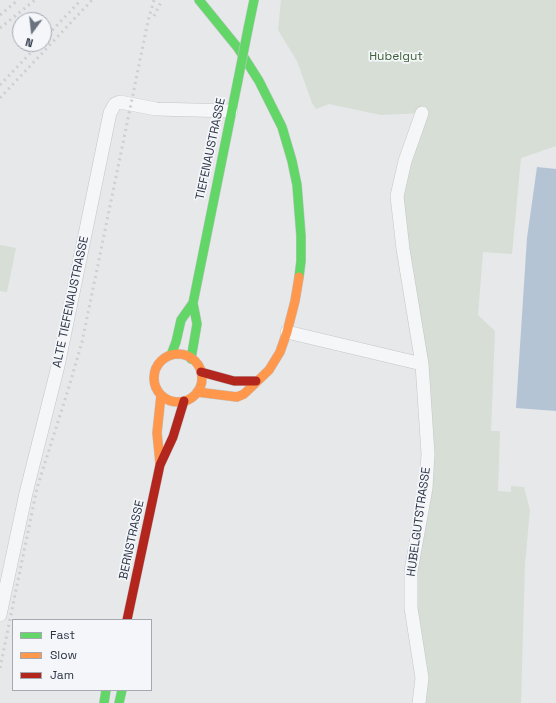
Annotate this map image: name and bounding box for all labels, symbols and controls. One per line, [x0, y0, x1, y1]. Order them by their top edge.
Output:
north arrow [12, 12, 52, 52]
text: N [24, 35, 35, 50]
park label: Hubelgut [369, 50, 423, 64]
street label: TIEFENAUSTRASSE [193, 97, 229, 201]
street label: ALTE TIEFENAUSTRASSE [50, 235, 92, 369]
street label: HUBELGUTSTRASSE [404, 466, 434, 578]
street label: BERNSTRASSE [117, 499, 147, 581]
legend [12, 619, 152, 691]
text: Fast [50, 627, 75, 643]
text: Slow [50, 647, 77, 663]
text: Jam [50, 667, 74, 683]

